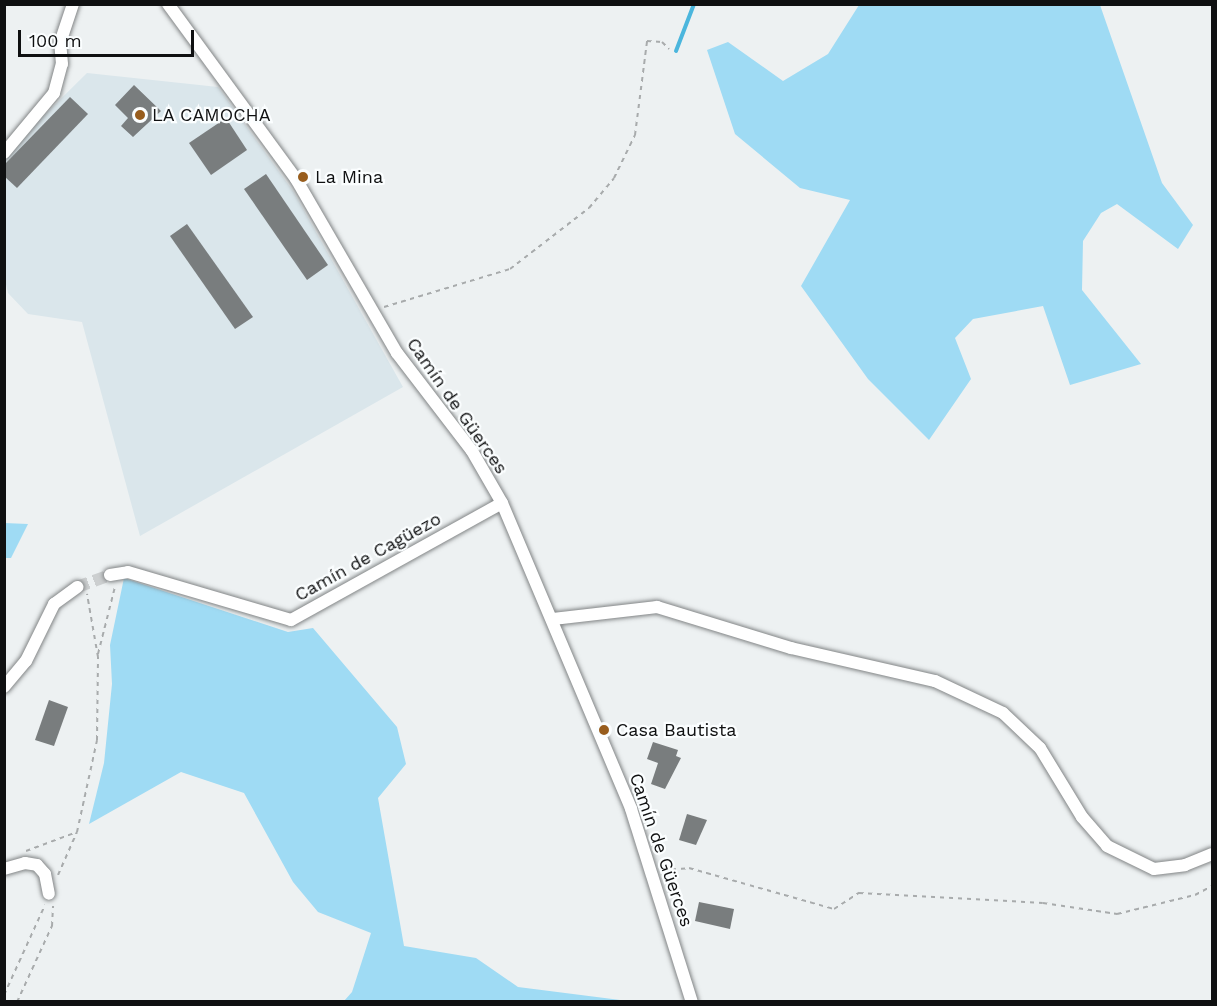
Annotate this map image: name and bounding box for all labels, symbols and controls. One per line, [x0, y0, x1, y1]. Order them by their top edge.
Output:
scale bar [21, 18, 196, 56]
text: 100 m [29, 30, 82, 51]
place label: LA CAMOCHA [152, 104, 271, 126]
marker: LA CAMOCHA [133, 108, 147, 122]
place label: La Mina [315, 166, 384, 188]
marker: La Mina [296, 170, 310, 184]
street label: Camín de Güerces [402, 334, 512, 478]
street label: Camín de Cagüezo [291, 508, 445, 606]
place label: Casa Bautista [616, 719, 737, 741]
marker: Casa Bautista [597, 723, 611, 737]
street label: Camín de Güerces [625, 770, 697, 930]

